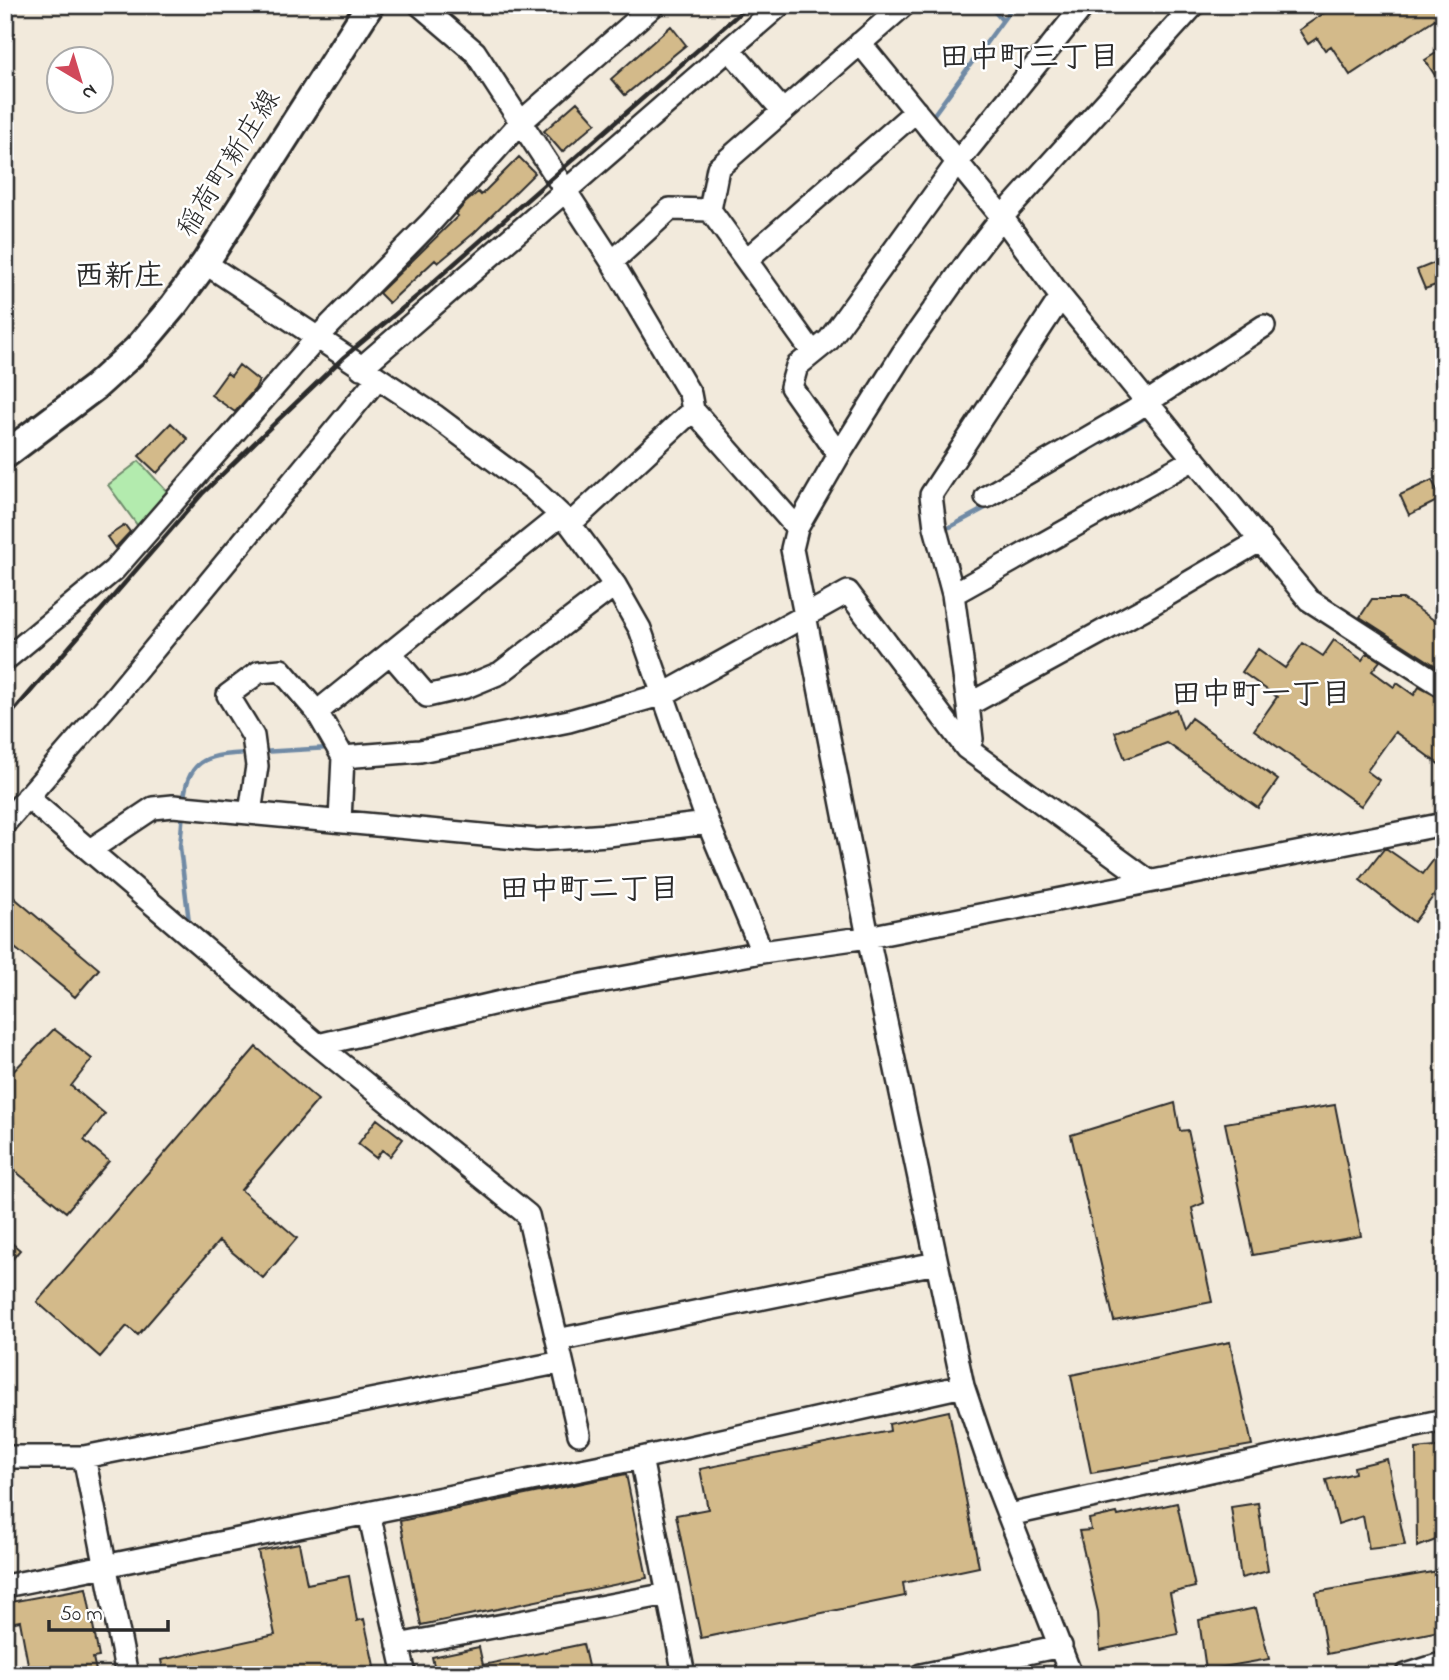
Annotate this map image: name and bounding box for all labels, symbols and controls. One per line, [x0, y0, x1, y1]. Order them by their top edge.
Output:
district label: 田中町三丁目 [939, 37, 1119, 81]
north arrow [46, 46, 116, 116]
text: N [75, 77, 102, 106]
street label: 稲荷町新庄線 [168, 82, 292, 246]
district label: 西新庄 [74, 256, 164, 300]
district label: 田中町一丁目 [1171, 674, 1351, 718]
district label: 田中町二丁目 [499, 869, 679, 913]
scale bar [49, 1589, 168, 1633]
text: 50 m [60, 1600, 103, 1630]

